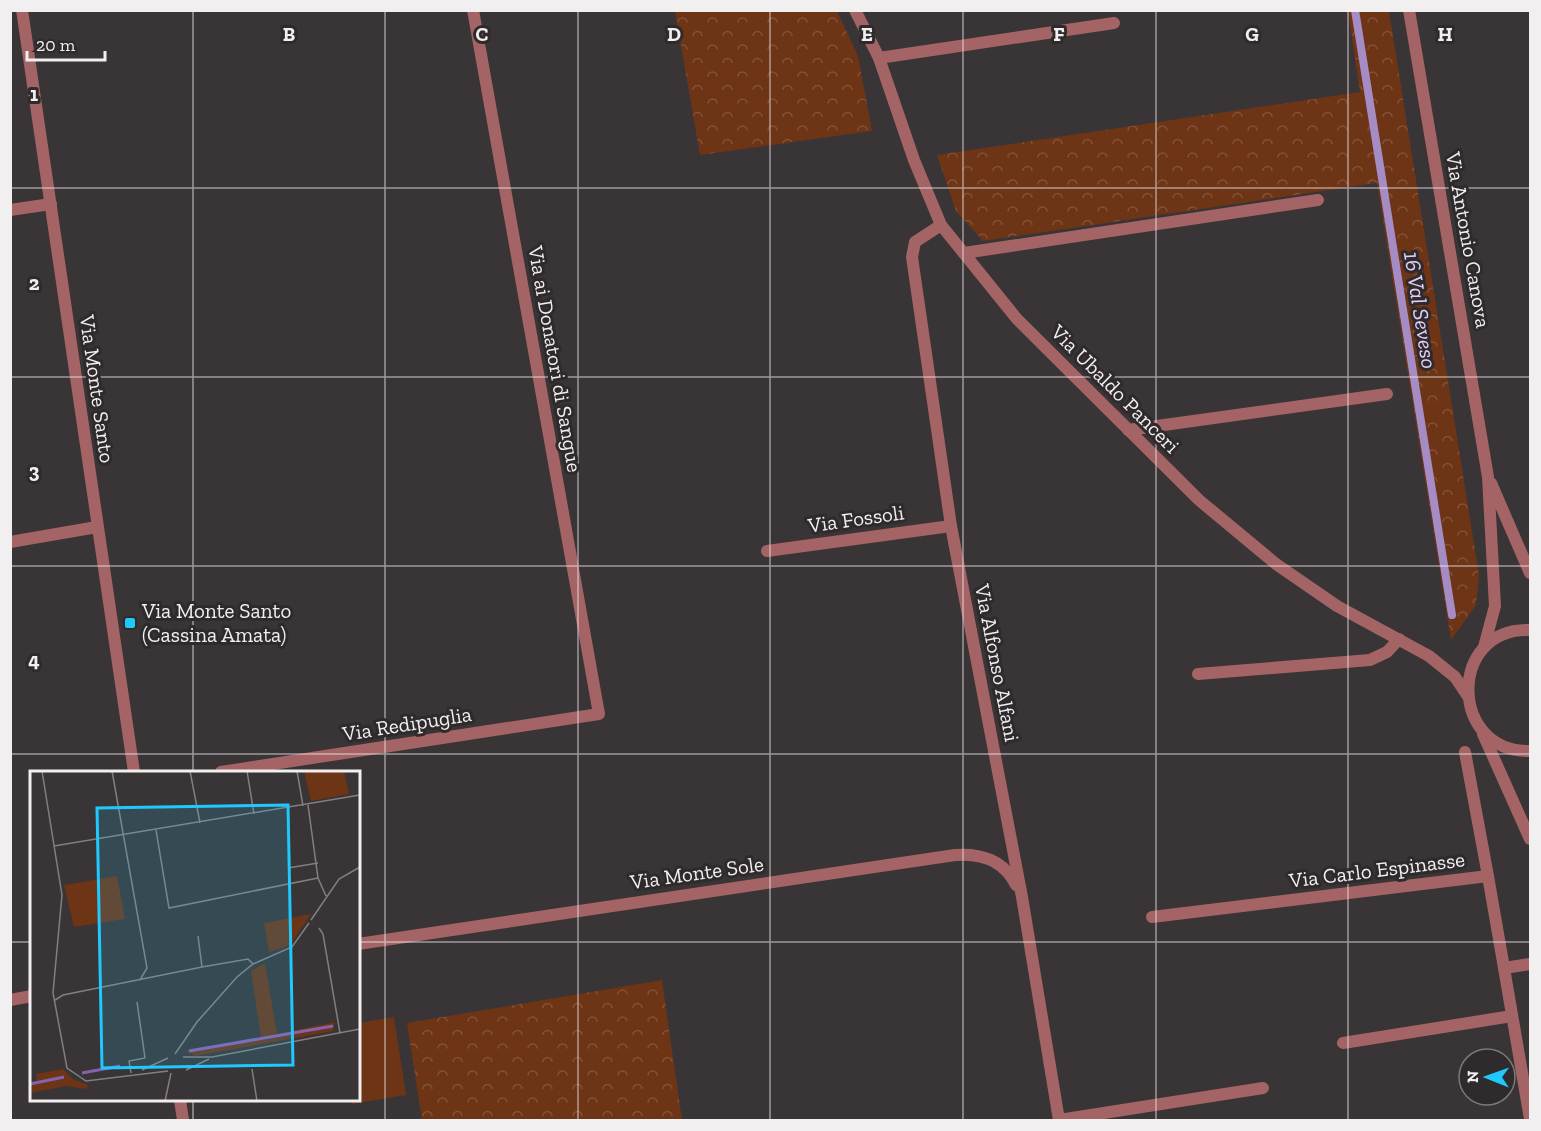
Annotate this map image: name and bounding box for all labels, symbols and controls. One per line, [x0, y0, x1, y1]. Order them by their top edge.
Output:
text: B [283, 22, 295, 46]
text: C [476, 22, 489, 46]
text: D [667, 22, 681, 46]
text: E [861, 22, 873, 46]
text: F [1053, 22, 1065, 46]
text: G [1245, 22, 1259, 46]
text: H [1437, 22, 1453, 46]
scale bar [27, 24, 105, 62]
text: 20 m [36, 34, 76, 56]
text: 1 [30, 82, 38, 106]
street label: Via Antonio Canova [1441, 149, 1496, 330]
street label: Via ai Donatori di Sangue [523, 243, 588, 474]
water label: 16 Val Seveso [1398, 250, 1443, 371]
text: 2 [29, 271, 40, 295]
street label: Via Monte Santo [75, 312, 120, 465]
street label: Via Ubaldo Panceri [1045, 318, 1185, 458]
text: 3 [29, 459, 40, 483]
street label: Via Fossoli [805, 499, 906, 538]
street label: Via Alfonso Alfani [970, 581, 1025, 744]
place label: Via Monte Santo (Cassina Amata) [141, 598, 291, 647]
marker: Via Monte Santo (Cassina Amata) [123, 616, 137, 630]
text: 4 [28, 648, 40, 672]
street label: Via Redipuglia [340, 701, 473, 746]
inset map [30, 771, 360, 1101]
street label: Via Carlo Espinasse [1287, 846, 1466, 893]
street label: Via Monte Sole [628, 851, 765, 894]
north arrow [1457, 1047, 1517, 1107]
text: N [1463, 1070, 1482, 1083]

